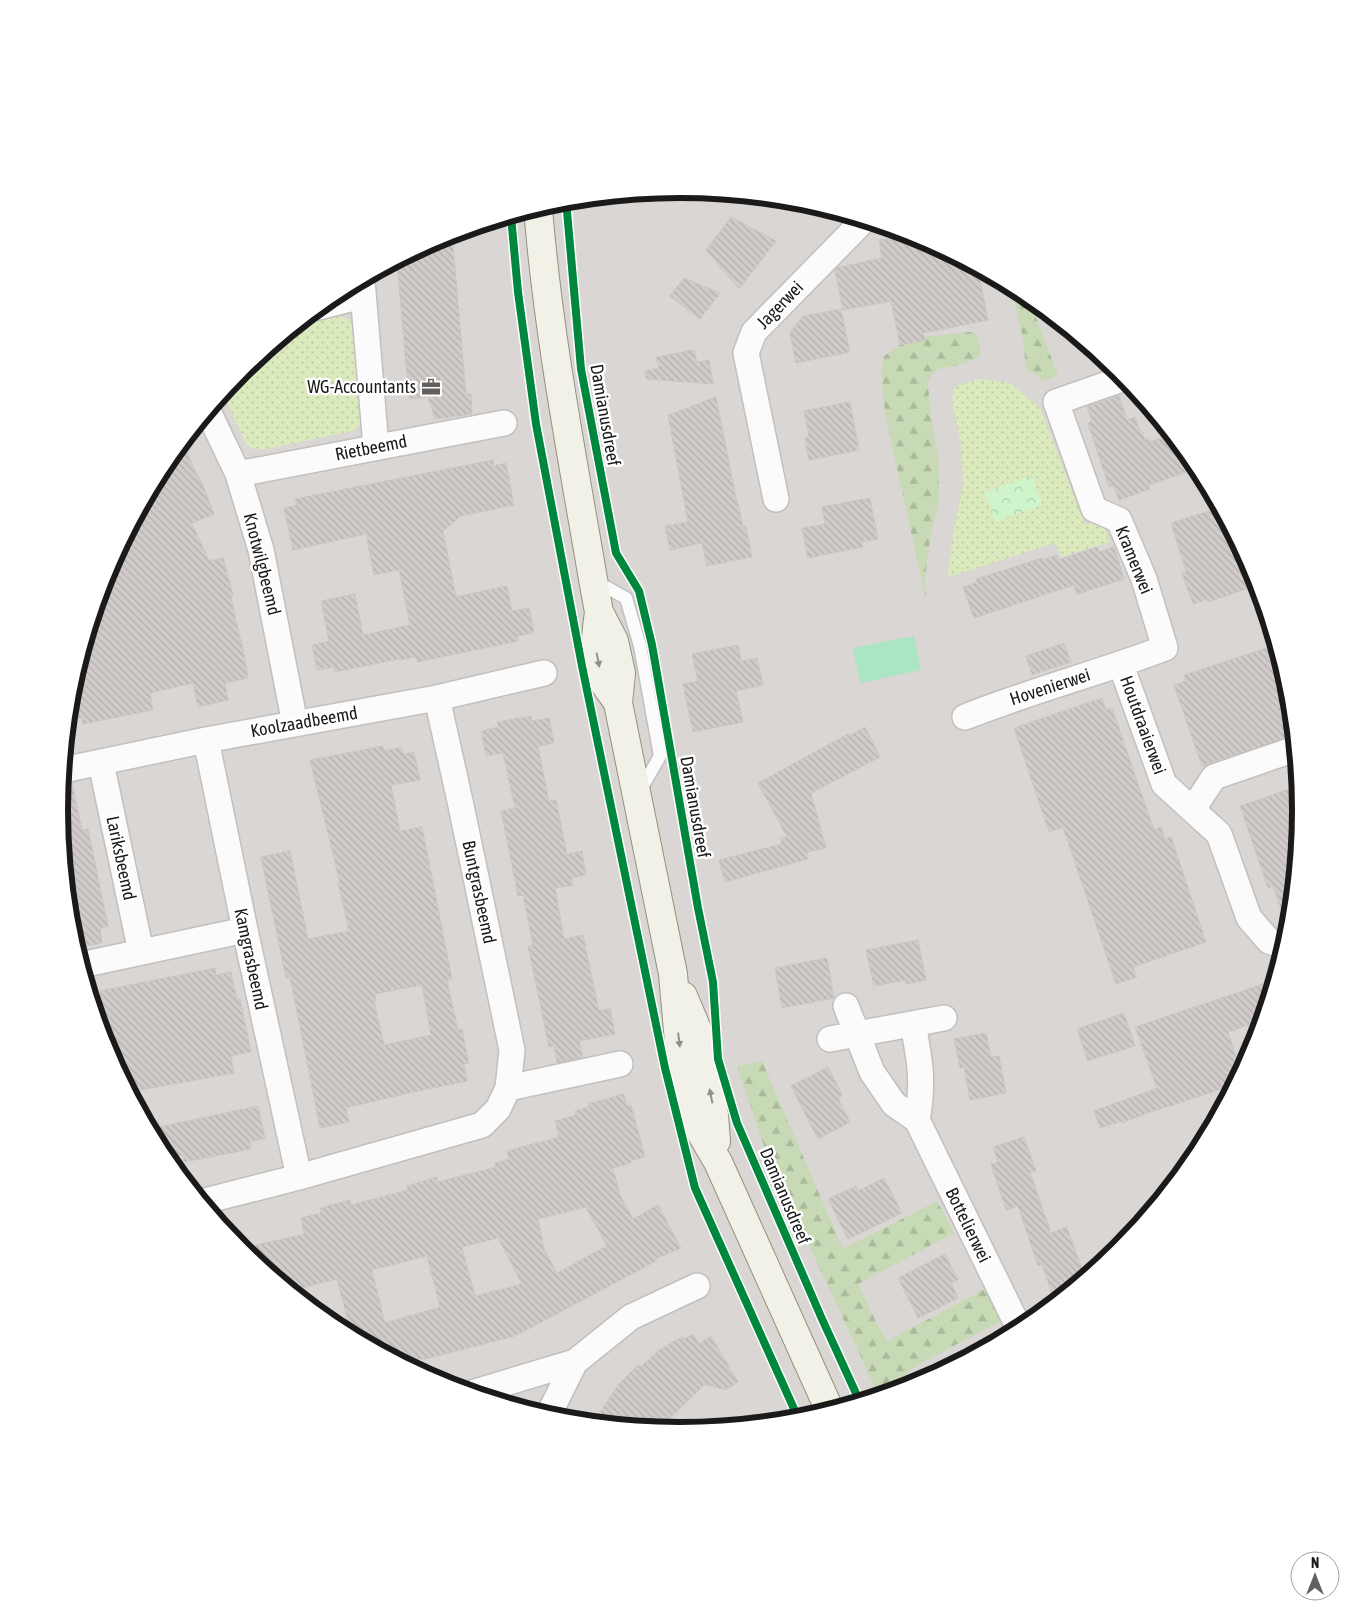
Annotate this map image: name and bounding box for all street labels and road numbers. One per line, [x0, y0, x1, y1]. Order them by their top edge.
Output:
street label: Jagerwei [752, 277, 807, 333]
street label: Damianusdreef [586, 362, 625, 467]
street label: Rietbeemd [333, 430, 409, 465]
street label: Knotwilgbeemd [240, 511, 285, 617]
street label: Kramerwei [1111, 523, 1158, 597]
street label: Hovenierwei [1007, 664, 1093, 709]
street label: Houtdraaierwei [1116, 673, 1171, 777]
street label: Koolzaadbeemd [249, 702, 359, 741]
street label: Damianusdreef [676, 754, 715, 859]
street label: Lariksbeemd [102, 814, 141, 902]
street label: Buntgrasbeemd [458, 838, 501, 945]
street label: Kamgrasbeemd [230, 906, 273, 1012]
street label: Damianusdreef [756, 1144, 815, 1247]
street label: Bottelierwei [941, 1184, 996, 1266]

